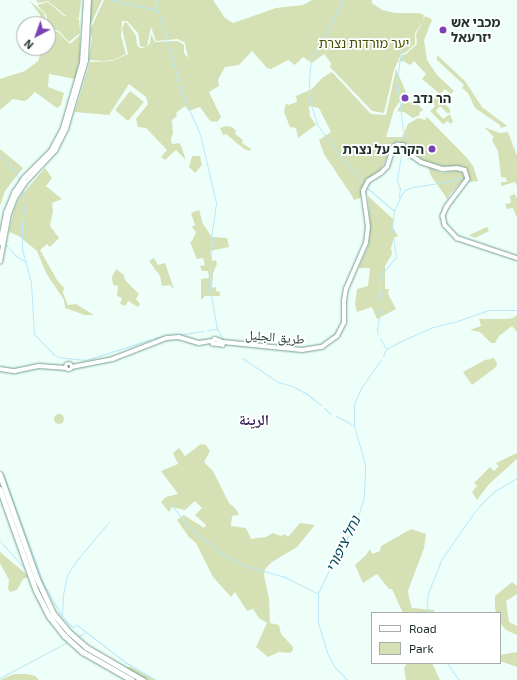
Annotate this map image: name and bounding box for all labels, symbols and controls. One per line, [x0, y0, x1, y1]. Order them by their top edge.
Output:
place label: מכבי אש יזרעאל [451, 15, 500, 46]
north arrow [16, 16, 56, 56]
marker: מכבי אש יזרעאל [438, 25, 448, 35]
park label: יער מורדות נצרת [319, 35, 409, 51]
text: N [21, 37, 36, 52]
place label: הר נדב [413, 90, 451, 106]
marker: הר נדב [400, 93, 410, 103]
place label: הקרב על נצרת [343, 141, 424, 157]
marker: הקרב על נצרת [427, 144, 437, 154]
street label: طريق الجليل [245, 327, 305, 347]
district label: الرينة [239, 411, 269, 429]
water label: נחל ציפורי [322, 513, 364, 575]
legend [371, 612, 501, 664]
text: Road [409, 621, 437, 635]
text: Park [409, 641, 434, 655]

